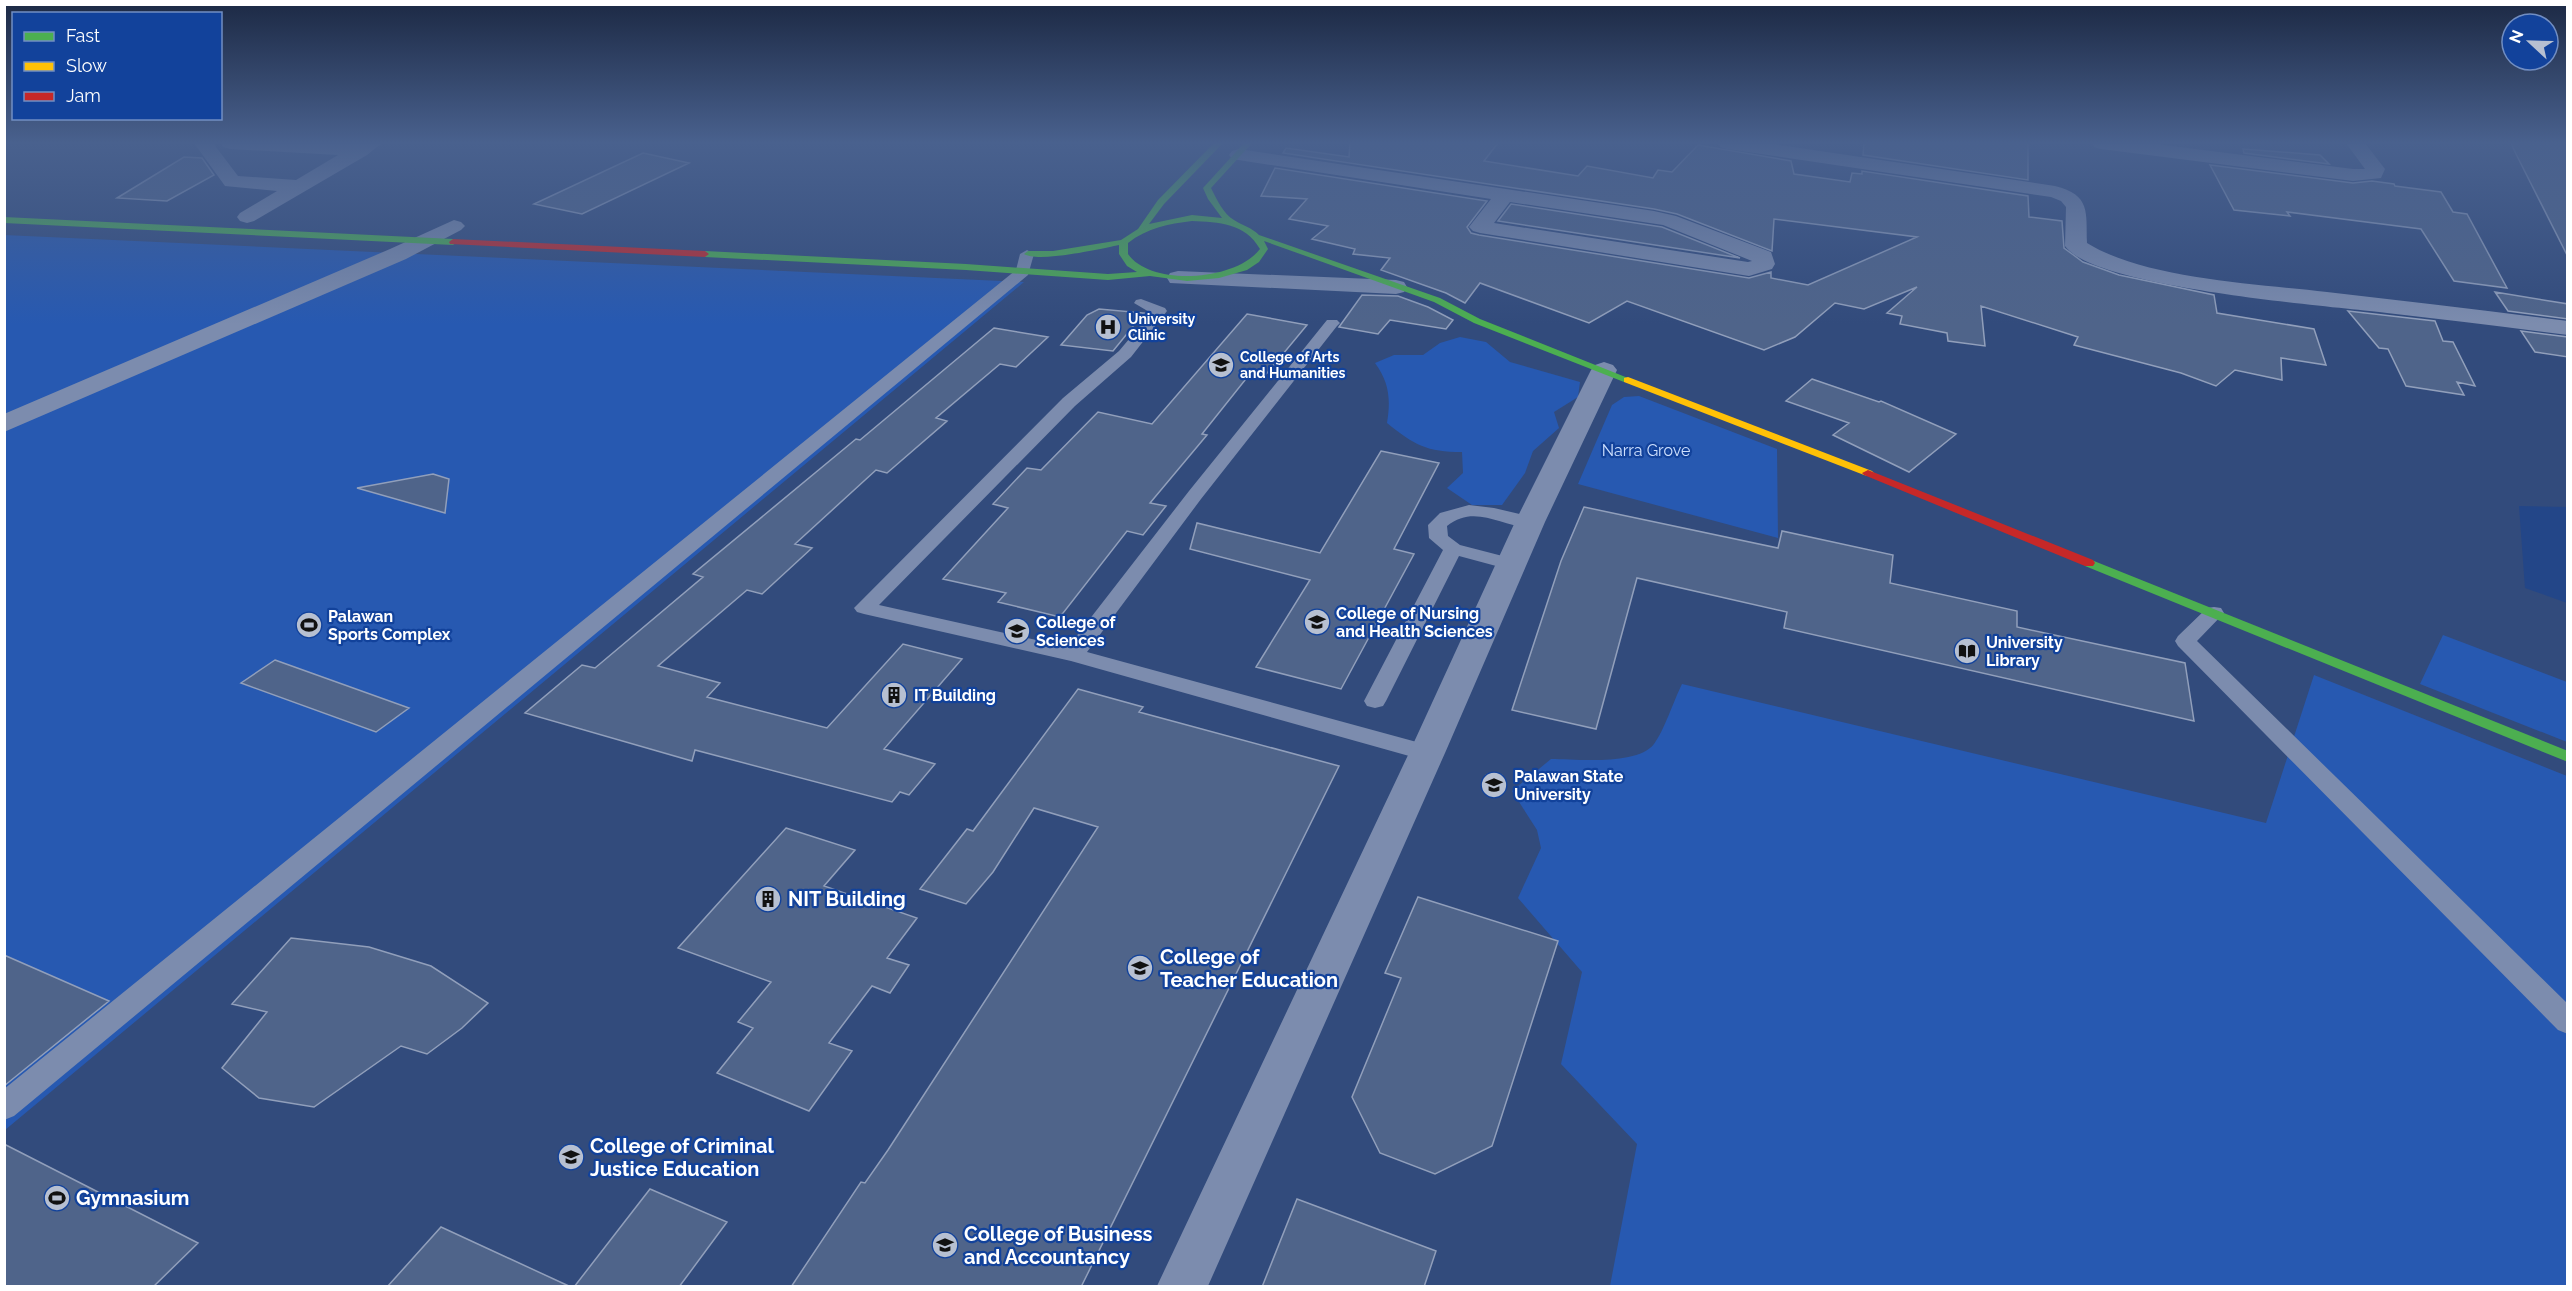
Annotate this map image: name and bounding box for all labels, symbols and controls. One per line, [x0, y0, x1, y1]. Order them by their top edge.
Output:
legend [12, 12, 222, 120]
north arrow [2500, 12, 2560, 72]
text: Fast [66, 25, 100, 46]
text: N [2505, 27, 2528, 46]
text: Slow [66, 55, 107, 76]
text: Jam [66, 85, 101, 106]
place label: University Clinic [1128, 311, 1195, 343]
hospital icon: University Clinic [1093, 312, 1123, 342]
place label: College of Arts and Humanities [1240, 349, 1345, 381]
school or university icon: College of Arts and Humanities [1206, 350, 1236, 380]
park label: Narra Grove [1602, 441, 1690, 460]
place label: College of Nursing and Health Sciences [1336, 604, 1493, 641]
place label: Palawan Sports Complex [328, 607, 451, 644]
school or university icon: College of Nursing and Health Sciences [1302, 607, 1332, 637]
sports icon: Palawan Sports Complex [294, 610, 324, 640]
place label: College of Sciences [1036, 613, 1117, 650]
school or university icon: College of Sciences [1002, 616, 1032, 646]
place label: University Library [1986, 633, 2063, 670]
library icon: University Library [1952, 636, 1982, 666]
building icon: IT Building [879, 680, 909, 710]
place label: IT Building [914, 686, 996, 705]
place label: Palawan State University [1514, 767, 1624, 804]
school or university icon: Palawan State University [1479, 770, 1509, 800]
building icon: NIT Building [753, 884, 783, 914]
place label: NIT Building [788, 887, 906, 911]
place label: College of Teacher Education [1160, 945, 1338, 992]
school or university icon: College of Teacher Education [1125, 953, 1155, 983]
place label: College of Criminal Justice Education [590, 1134, 775, 1181]
school or university icon: College of Criminal Justice Education [556, 1142, 586, 1172]
sports icon: Gymnasium [42, 1183, 72, 1213]
place label: Gymnasium [76, 1186, 189, 1210]
place label: College of Business and Accountancy [964, 1222, 1153, 1269]
school or university icon: College of Business and Accountancy [930, 1230, 960, 1260]

